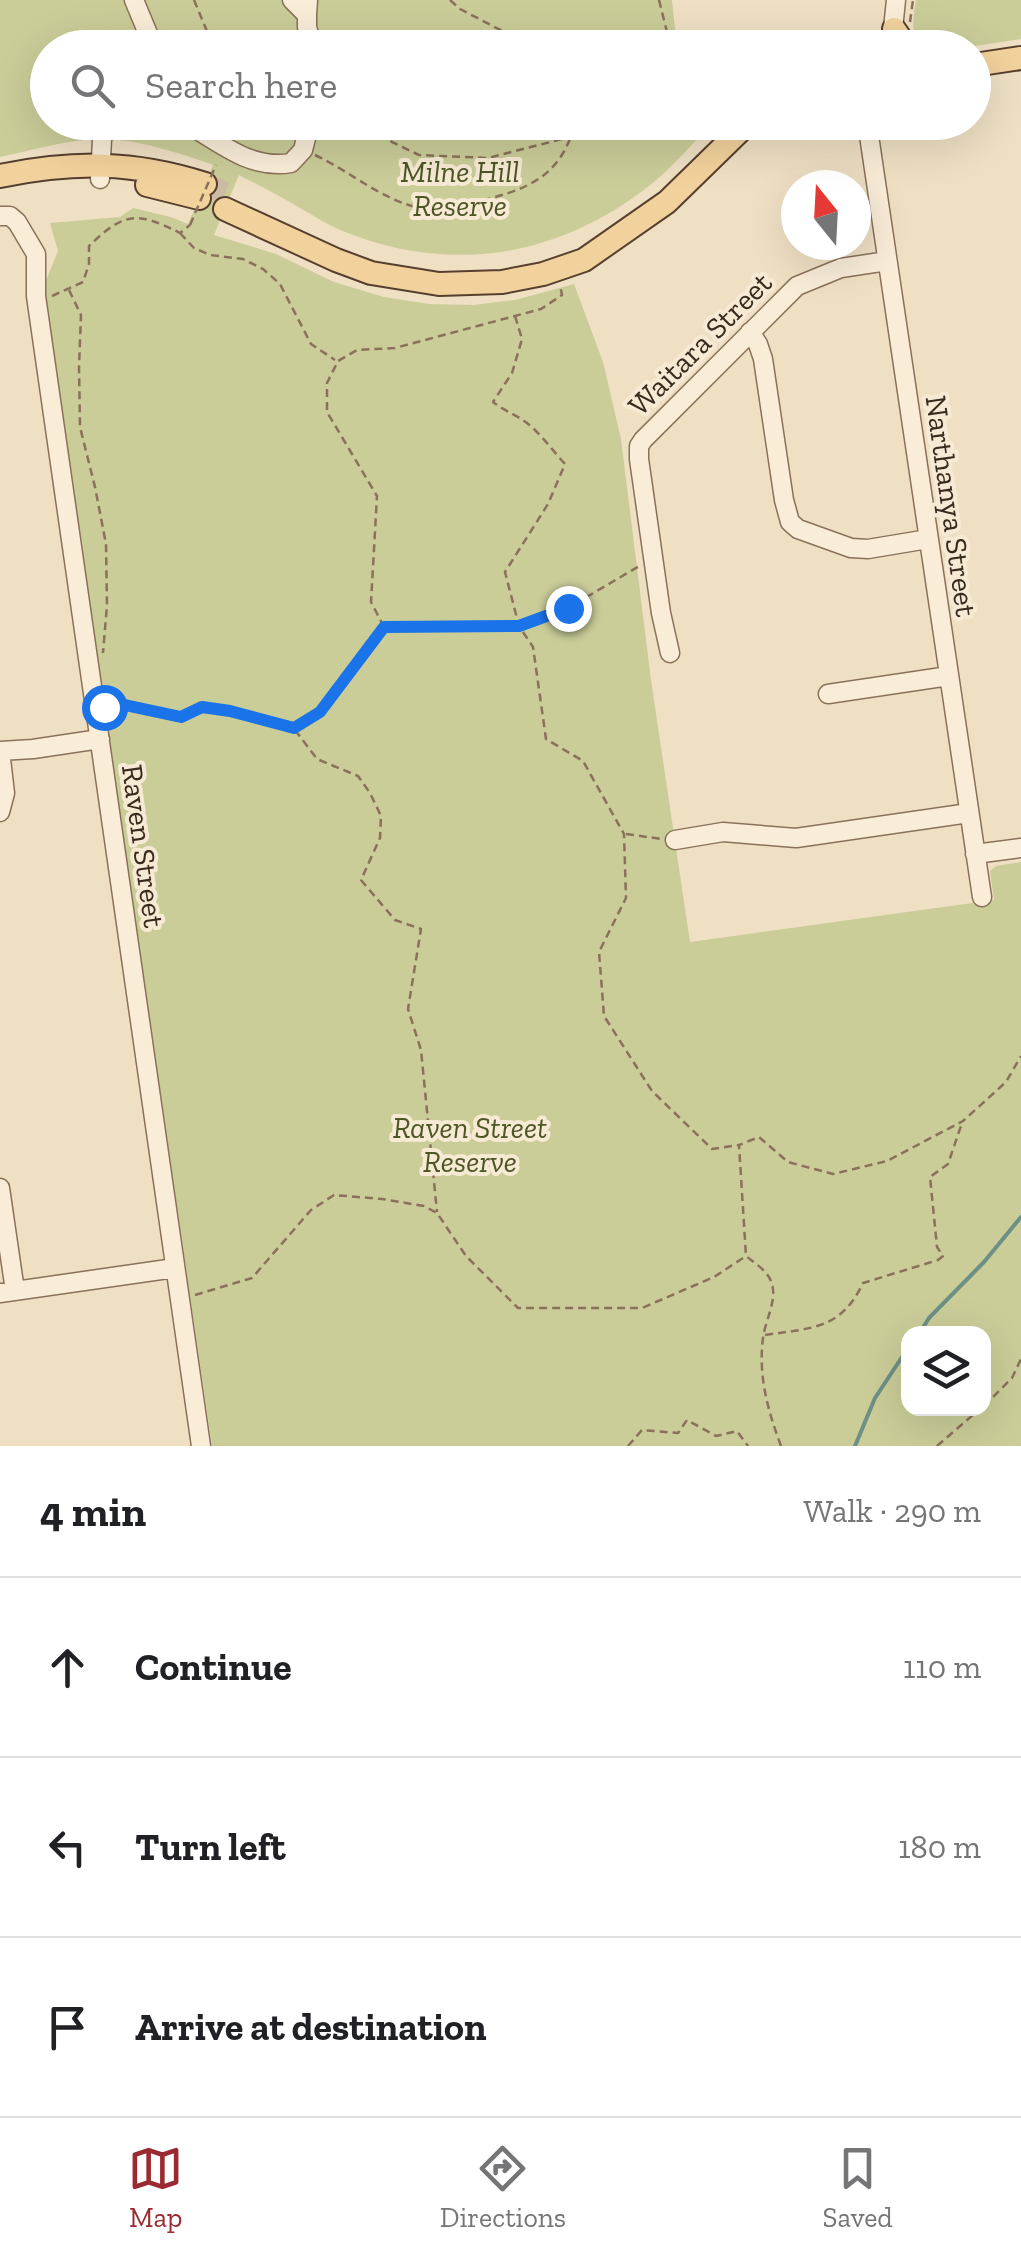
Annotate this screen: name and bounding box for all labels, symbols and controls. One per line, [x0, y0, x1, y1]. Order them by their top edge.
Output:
search box [30, 30, 991, 140]
icon: search [65, 58, 120, 113]
text: Search here [145, 62, 337, 108]
park label: Milne Hill Reserve [401, 154, 519, 224]
north arrow [781, 170, 871, 260]
street label: Waitara Street [621, 265, 779, 423]
street label: Narthanya Street [918, 393, 984, 619]
route end [546, 586, 592, 632]
route start [82, 685, 128, 731]
street label: Raven Street [114, 762, 172, 930]
park label: Raven Street Reserve [393, 1110, 547, 1180]
map controls [901, 1326, 991, 1416]
button: layers [901, 1326, 991, 1416]
text: 4 min [40, 1486, 146, 1537]
text: Walk · 290 m [804, 1492, 981, 1530]
icon: ahead [40, 1640, 95, 1695]
text: Continue [135, 1644, 292, 1690]
text: 110 m [903, 1648, 981, 1686]
icon: left [40, 1820, 95, 1875]
text: Turn left [135, 1824, 286, 1870]
text: 180 m [898, 1828, 981, 1866]
icon: arrive [40, 2000, 95, 2055]
text: Arrive at destination [135, 2004, 486, 2050]
tab: Map [128, 2141, 183, 2234]
tab: Directions [440, 2141, 566, 2234]
tab: Saved [823, 2141, 893, 2234]

